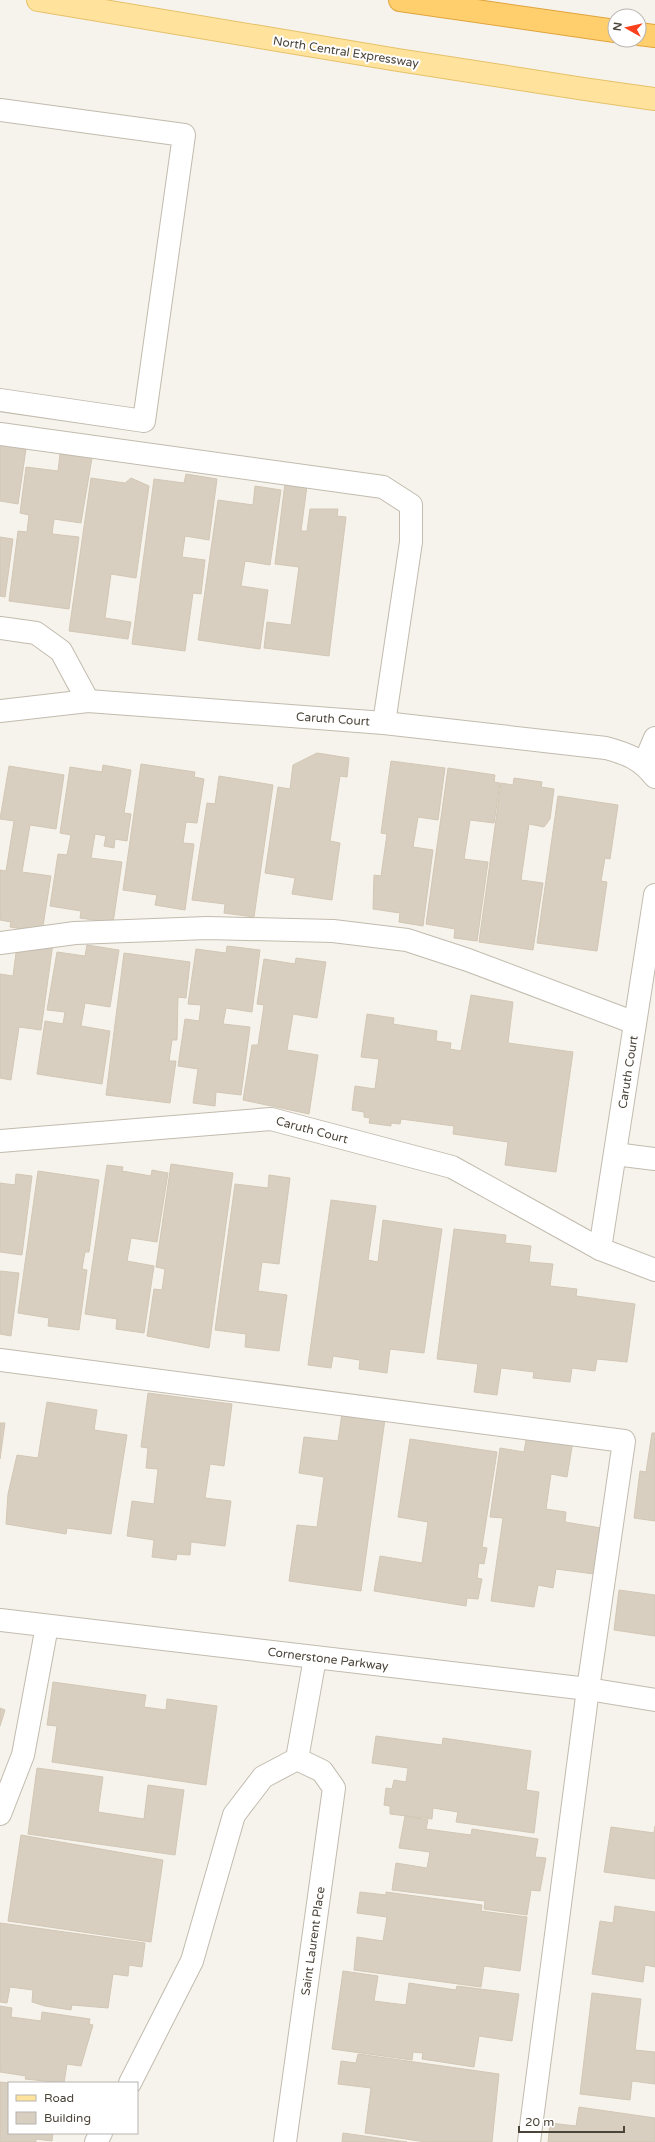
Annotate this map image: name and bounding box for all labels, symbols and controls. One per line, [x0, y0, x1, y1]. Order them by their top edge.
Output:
north arrow [607, 8, 647, 48]
text: N [611, 21, 625, 32]
street label: North Central Expressway [272, 34, 420, 71]
street label: Caruth Court [296, 709, 371, 729]
street label: Caruth Court [615, 1034, 641, 1110]
street label: Caruth Court [274, 1114, 350, 1146]
street label: Cornerstone Parkway [267, 1645, 390, 1673]
street label: Saint Laurent Place [298, 1885, 328, 1996]
legend [8, 2082, 138, 2134]
text: Road [44, 2091, 74, 2105]
scale bar [519, 2108, 624, 2134]
text: Building [44, 2111, 91, 2125]
text: 20 m [525, 2115, 554, 2129]

